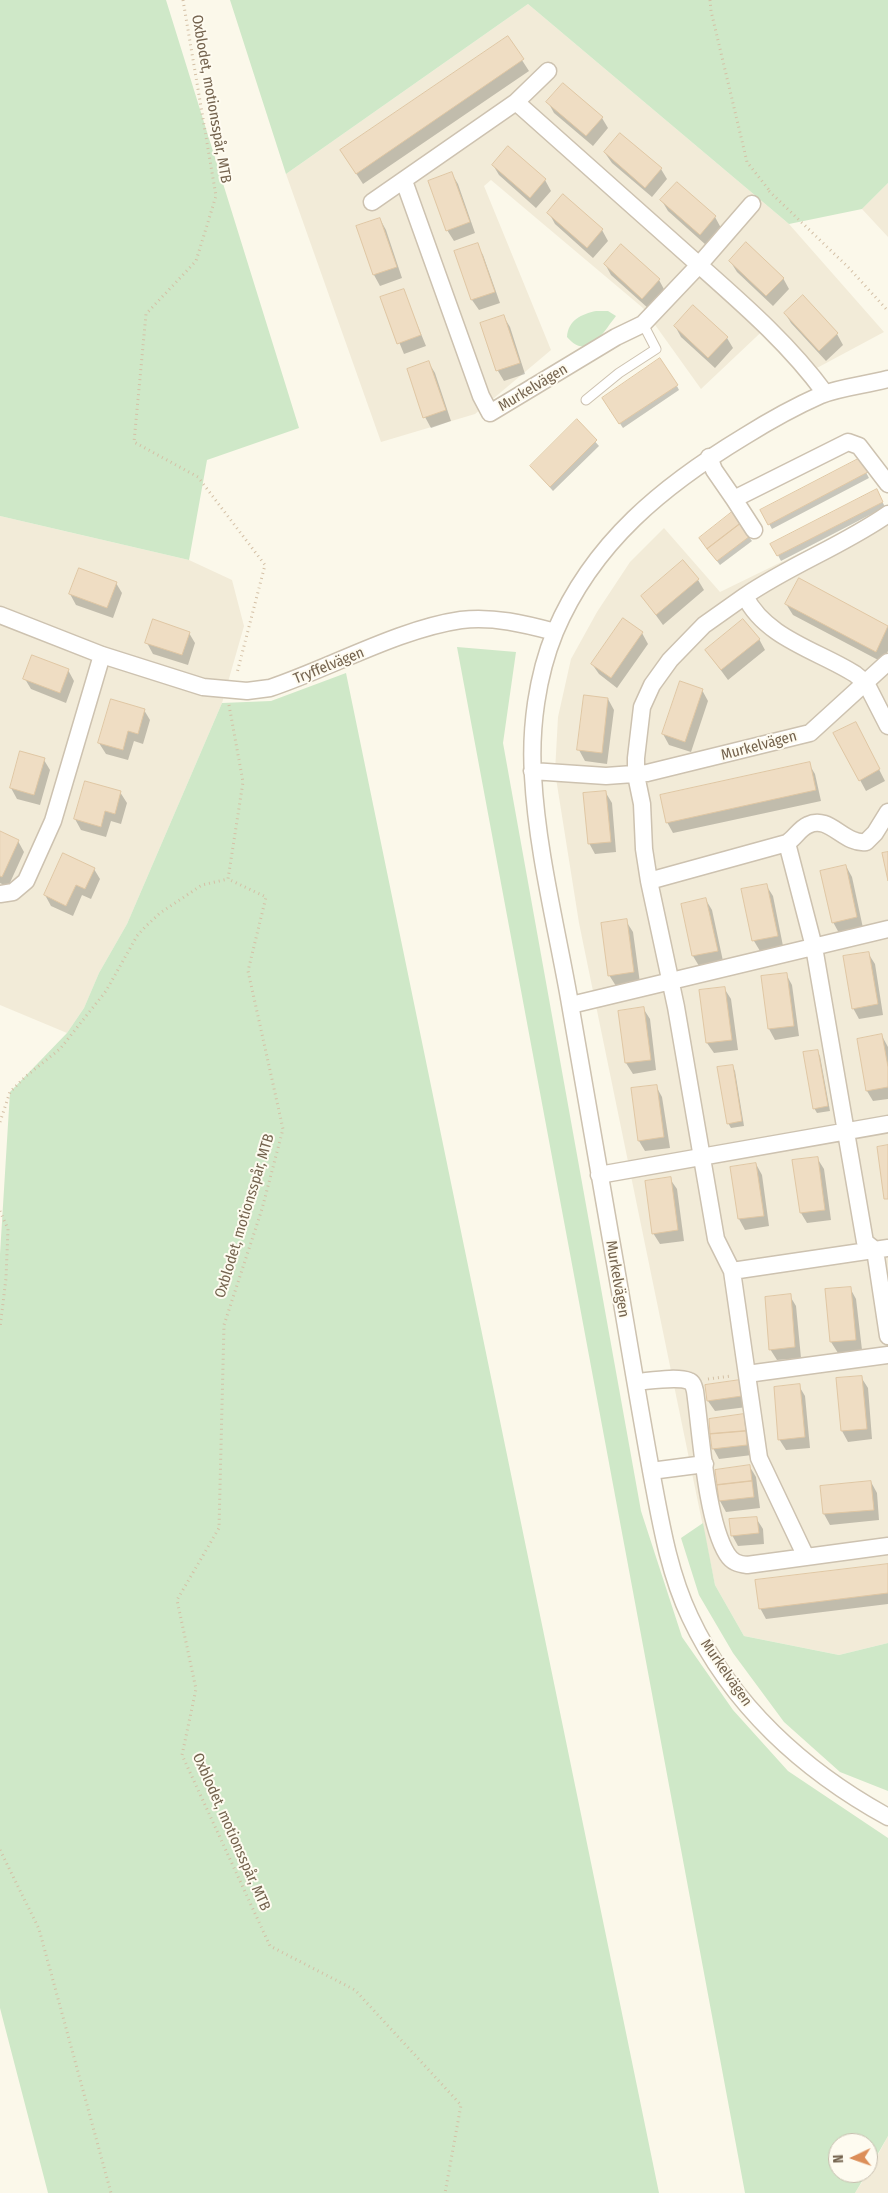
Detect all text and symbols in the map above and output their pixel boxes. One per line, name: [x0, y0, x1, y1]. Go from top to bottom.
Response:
street label: Oxblodet, motionsspår, MTB: [187, 13, 235, 185]
street label: Murkelvägen: [495, 360, 571, 416]
street label: Tryffelvägen: [291, 644, 367, 688]
street label: Murkelvägen: [719, 727, 799, 765]
street label: Oxblodet, motionsspår, MTB: [211, 1132, 279, 1300]
street label: Murkelvägen: [601, 1239, 633, 1319]
street label: Murkelvägen: [696, 1636, 756, 1710]
street label: Oxblodet, motionsspår, MTB: [188, 1750, 274, 1914]
north arrow: [828, 2133, 878, 2183]
text: N: [830, 2154, 847, 2163]

